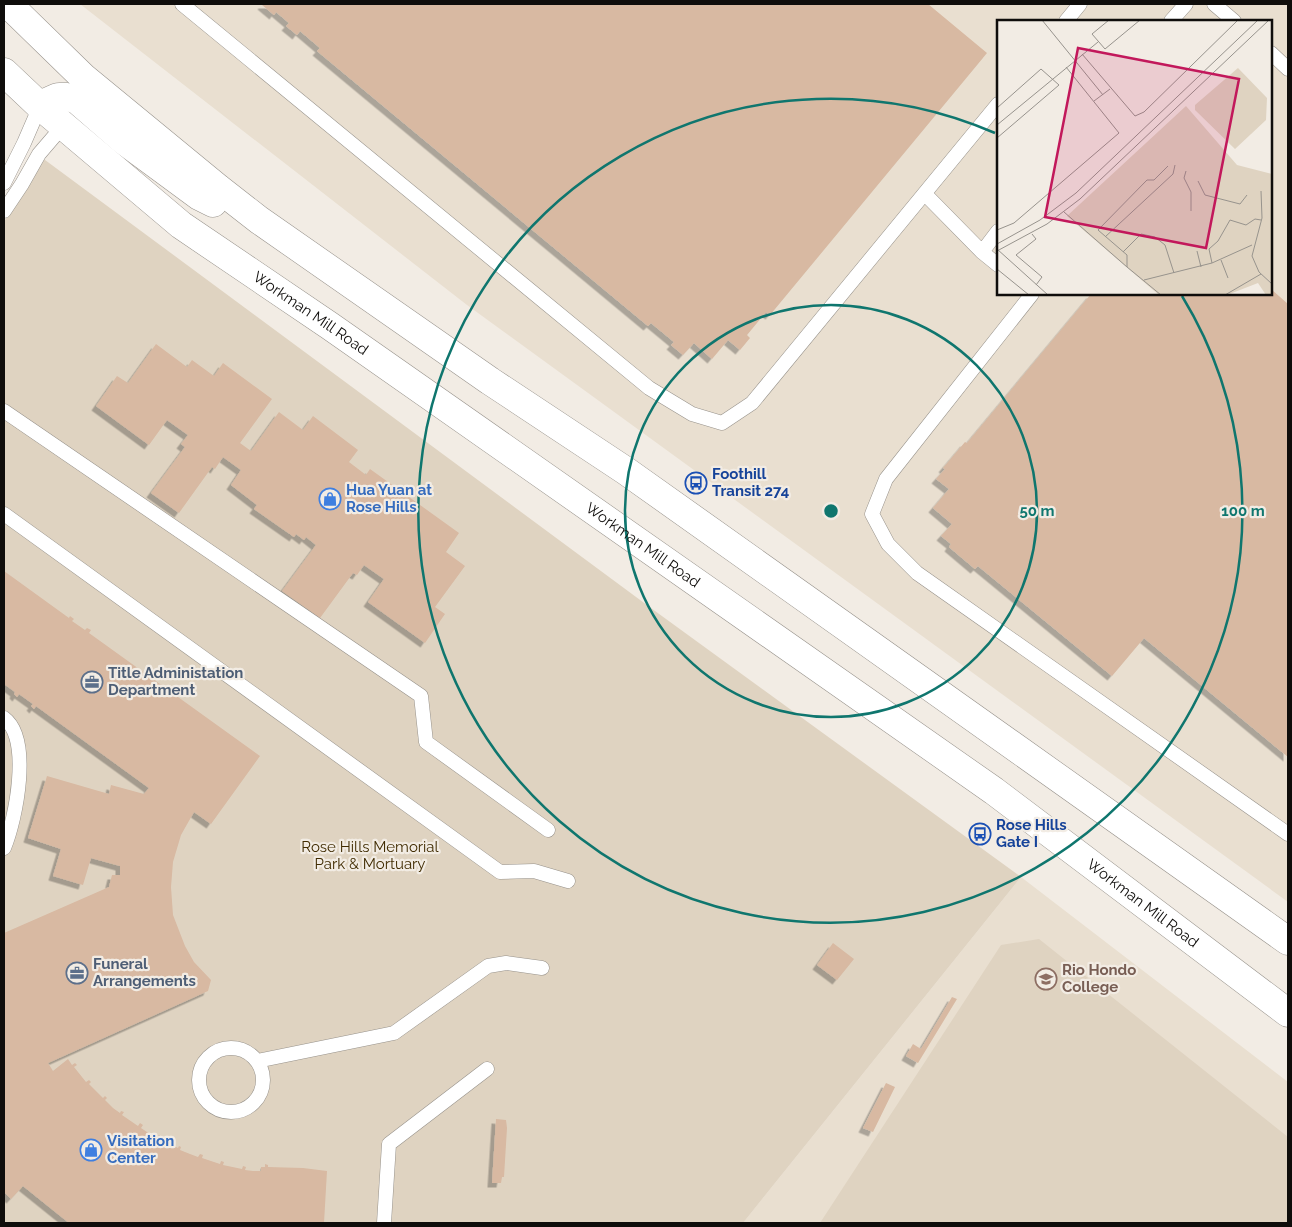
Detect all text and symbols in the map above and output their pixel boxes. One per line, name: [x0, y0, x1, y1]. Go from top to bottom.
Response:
inset map: [997, 20, 1272, 295]
street label: Workman Mill Road: [250, 268, 372, 359]
place label: Foothill Transit 274: [712, 465, 790, 500]
bus stop icon: Foothill Transit 274: [684, 471, 708, 495]
place label: Hua Yuan at Rose Hills: [346, 481, 432, 516]
shop icon: Hua Yuan at Rose Hills: [318, 487, 342, 511]
street label: Workman Mill Road: [582, 499, 704, 591]
centre of rings: [822, 502, 840, 520]
text: 50 m: [1019, 502, 1055, 520]
text: 100 m: [1221, 502, 1265, 520]
place label: Title Administation Department: [108, 664, 243, 699]
office icon: Title Administation Department: [80, 670, 104, 694]
place label: Rose Hills Gate I: [996, 816, 1067, 851]
bus stop icon: Rose Hills Gate I: [968, 822, 992, 846]
park label: Rose Hills Memorial Park & Mortuary: [301, 838, 440, 873]
street label: Workman Mill Road: [1083, 855, 1202, 951]
place label: Funeral Arrangements: [93, 955, 196, 990]
office icon: Funeral Arrangements: [65, 961, 89, 985]
place label: Rio Hondo College: [1062, 961, 1136, 996]
school or university icon: Rio Hondo College: [1034, 967, 1058, 991]
place label: Visitation Center: [107, 1132, 174, 1167]
shop icon: Visitation Center: [79, 1138, 103, 1162]

